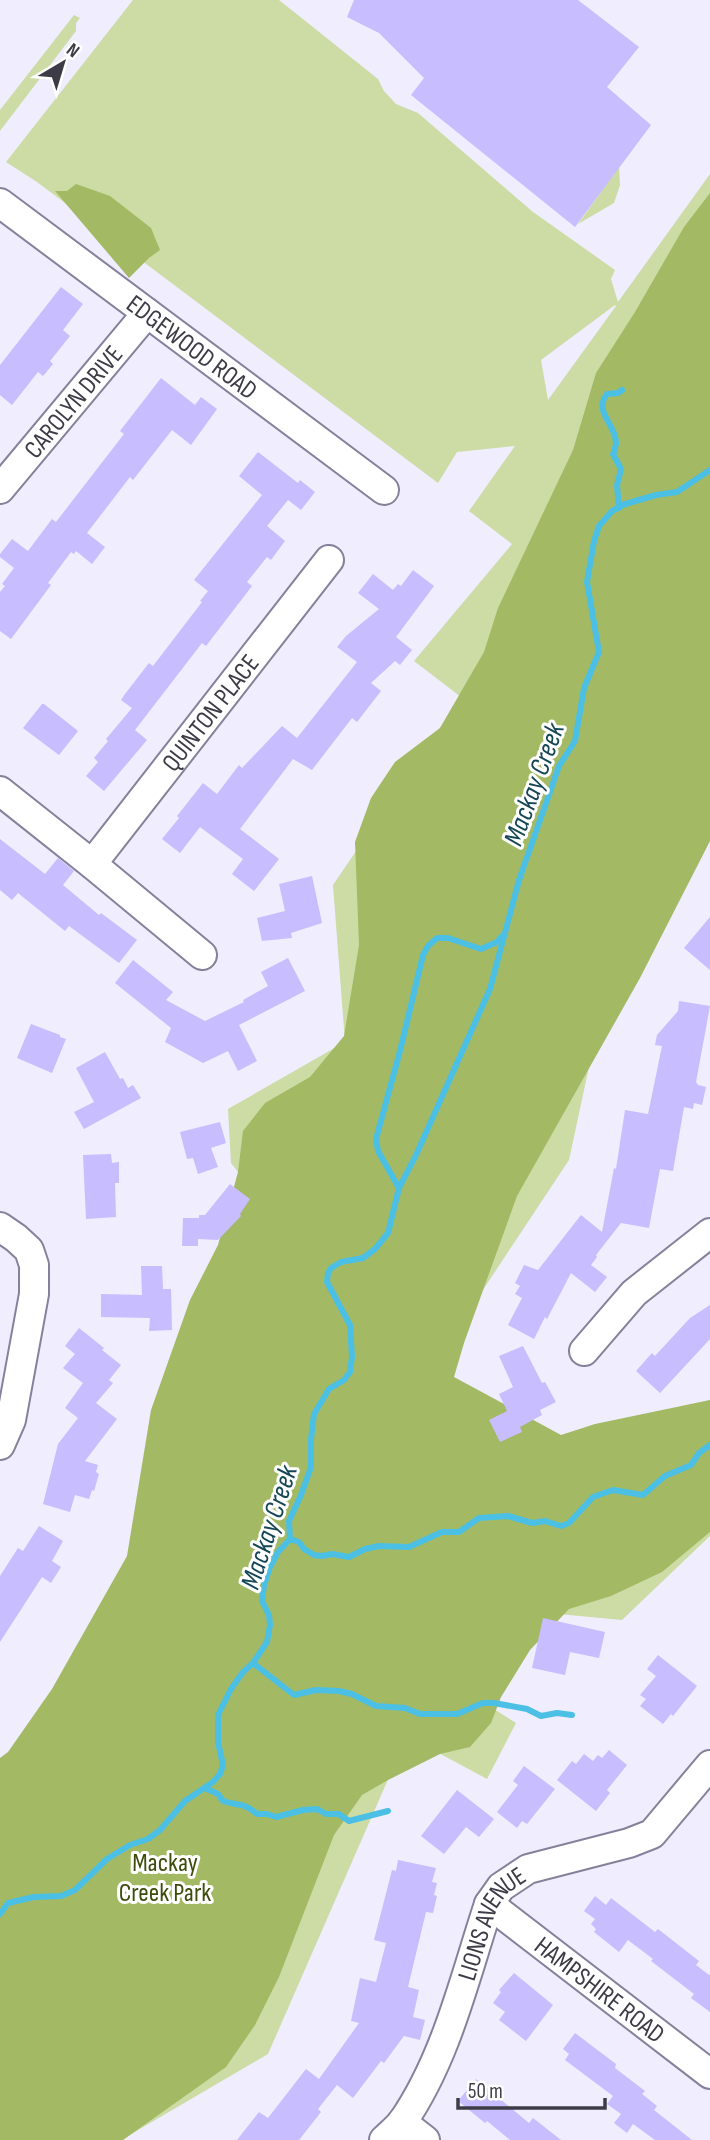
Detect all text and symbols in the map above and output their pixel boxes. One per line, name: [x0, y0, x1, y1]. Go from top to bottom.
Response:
north arrow: [28, 28, 98, 98]
text: N: [61, 39, 84, 63]
street label: EDGEWOOD ROAD: [120, 289, 263, 407]
street label: CAROLYN DRIVE: [18, 340, 130, 465]
street label: QUINTON PLACE: [156, 649, 266, 778]
water label: Mackay Creek: [497, 717, 572, 850]
water label: Mackay Creek: [234, 1460, 305, 1593]
park label: Mackay Creek Park: [119, 1848, 211, 1909]
street label: LIONS AVENUE: [452, 1861, 532, 1985]
street label: HAMPSHIRE ROAD: [528, 1931, 670, 2050]
scale bar: [458, 2066, 605, 2110]
text: 50 m: [468, 2079, 503, 2104]

